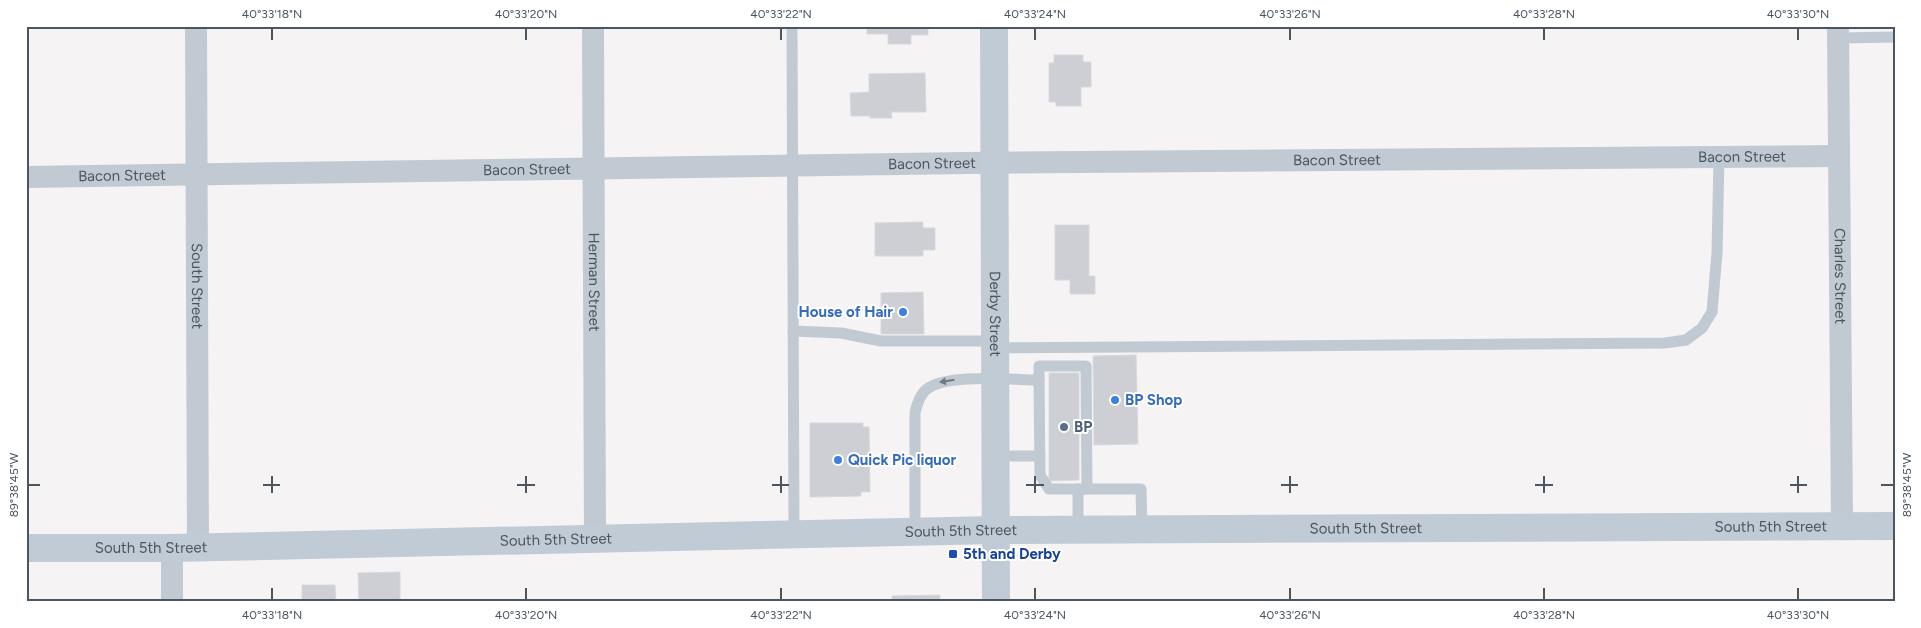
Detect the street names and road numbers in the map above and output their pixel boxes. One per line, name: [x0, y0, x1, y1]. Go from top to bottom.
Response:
street label: Bacon Street: [1698, 147, 1786, 166]
street label: Bacon Street: [1293, 151, 1381, 169]
street label: Bacon Street: [888, 154, 976, 173]
street label: Bacon Street: [483, 160, 571, 179]
street label: Bacon Street: [78, 166, 166, 185]
street label: Charles Street: [1831, 228, 1849, 324]
street label: Herman Street: [585, 232, 603, 332]
street label: South Street: [188, 243, 206, 329]
street label: Derby Street: [986, 271, 1004, 357]
street label: South 5th Street: [1714, 517, 1827, 536]
street label: South 5th Street: [1310, 519, 1422, 538]
street label: South 5th Street: [904, 521, 1017, 541]
street label: South 5th Street: [499, 529, 613, 550]
street label: South 5th Street: [95, 538, 208, 557]

